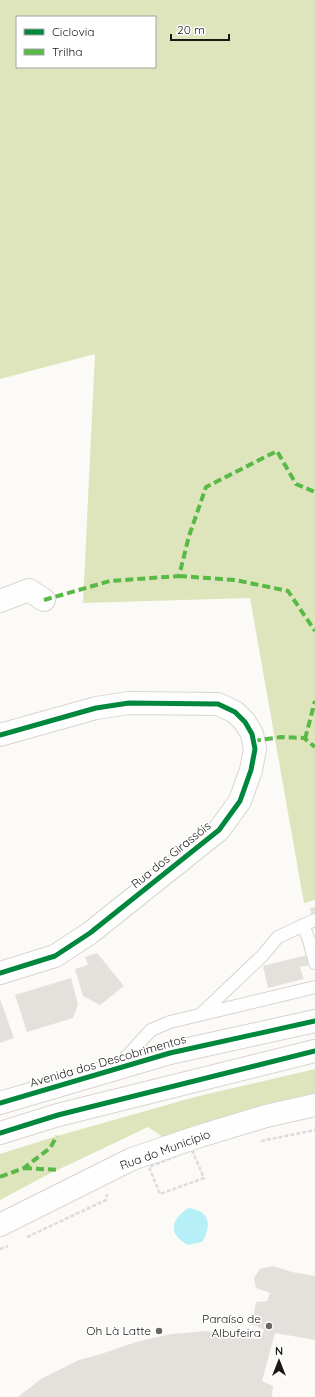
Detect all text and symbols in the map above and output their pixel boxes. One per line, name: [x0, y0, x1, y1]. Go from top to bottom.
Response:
legend: [16, 16, 156, 68]
scale bar: [171, 16, 229, 42]
text: 20 m: [177, 22, 205, 37]
text: Ciclovia: [52, 24, 95, 39]
text: Trilha: [52, 44, 83, 59]
street label: Rua dos Girassóis: [128, 818, 214, 891]
street label: Avenida dos Descobrimentos: [28, 1031, 188, 1090]
street label: Rua do Município: [118, 1126, 212, 1173]
place label: Paraíso de Albufeira: [202, 1311, 261, 1340]
marker: Paraíso de Albufeira: [264, 1321, 274, 1331]
place label: Oh Là Latte: [86, 1323, 151, 1338]
marker: Oh Là Latte: [154, 1326, 164, 1336]
north arrow: [259, 1341, 299, 1381]
text: N: [275, 1344, 283, 1358]

